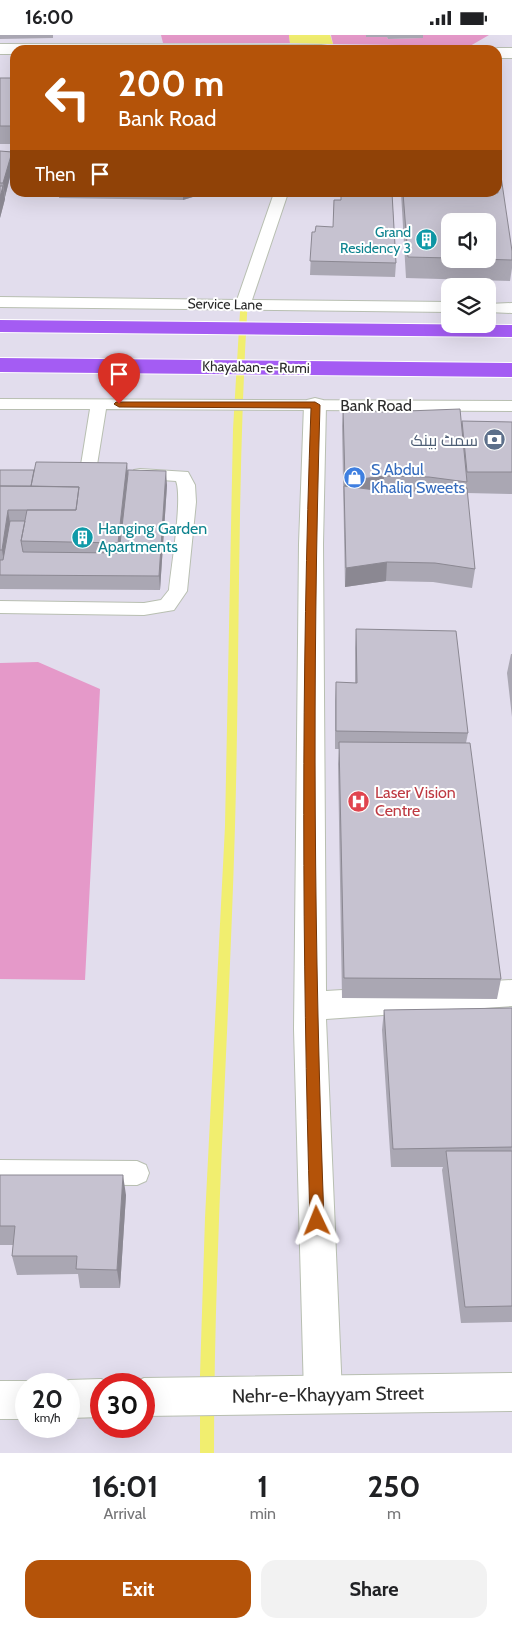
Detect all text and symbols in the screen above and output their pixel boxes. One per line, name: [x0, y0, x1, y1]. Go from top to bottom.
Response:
text: 16:00: [25, 6, 74, 29]
text: 200 m: [118, 62, 224, 105]
icon: left: [35, 65, 100, 130]
text: Bank Road: [118, 105, 217, 132]
icon: arrive: [86, 160, 114, 188]
text: Then: [35, 163, 76, 186]
map controls: [441, 213, 496, 333]
button: sound: [441, 213, 496, 268]
place label: Grand Residency 3: [340, 223, 411, 257]
building icon: Grand Residency 3: [415, 228, 439, 252]
button: layers: [441, 278, 496, 333]
street label: Service Lane: [187, 294, 263, 314]
pin: [98, 353, 140, 404]
street label: Khayaban-e-Rumi: [202, 357, 310, 377]
icon: arrive: [105, 360, 133, 388]
street label: Bank Road: [340, 396, 412, 415]
bank icon: سمٹ بینک: [482, 428, 506, 452]
place label: سمٹ بینک: [411, 431, 478, 450]
place label: S Abdul Khaliq Sweets: [371, 460, 466, 497]
shop icon: S Abdul Khaliq Sweets: [343, 466, 367, 490]
place label: Hanging Garden Apartments: [98, 519, 207, 556]
building icon: Hanging Garden Apartments: [70, 525, 94, 549]
place label: Laser Vision Centre: [375, 783, 456, 820]
hospital icon: Laser Vision Centre: [347, 789, 371, 813]
position arrow: [290, 1194, 342, 1246]
speed limit sign: 30: [90, 1373, 155, 1438]
street label: Nehr-e-Khayyam Street: [232, 1381, 425, 1408]
text: 20: [32, 1384, 63, 1414]
text: km/h: [34, 1410, 61, 1425]
text: 16:01: [91, 1468, 158, 1505]
text: 1: [257, 1468, 268, 1505]
text: 250: [367, 1468, 421, 1505]
text: Arrival: [104, 1504, 146, 1523]
text: min: [250, 1504, 276, 1523]
text: m: [387, 1504, 401, 1523]
button: Exit: [25, 1560, 251, 1618]
button: Share: [261, 1560, 487, 1618]

